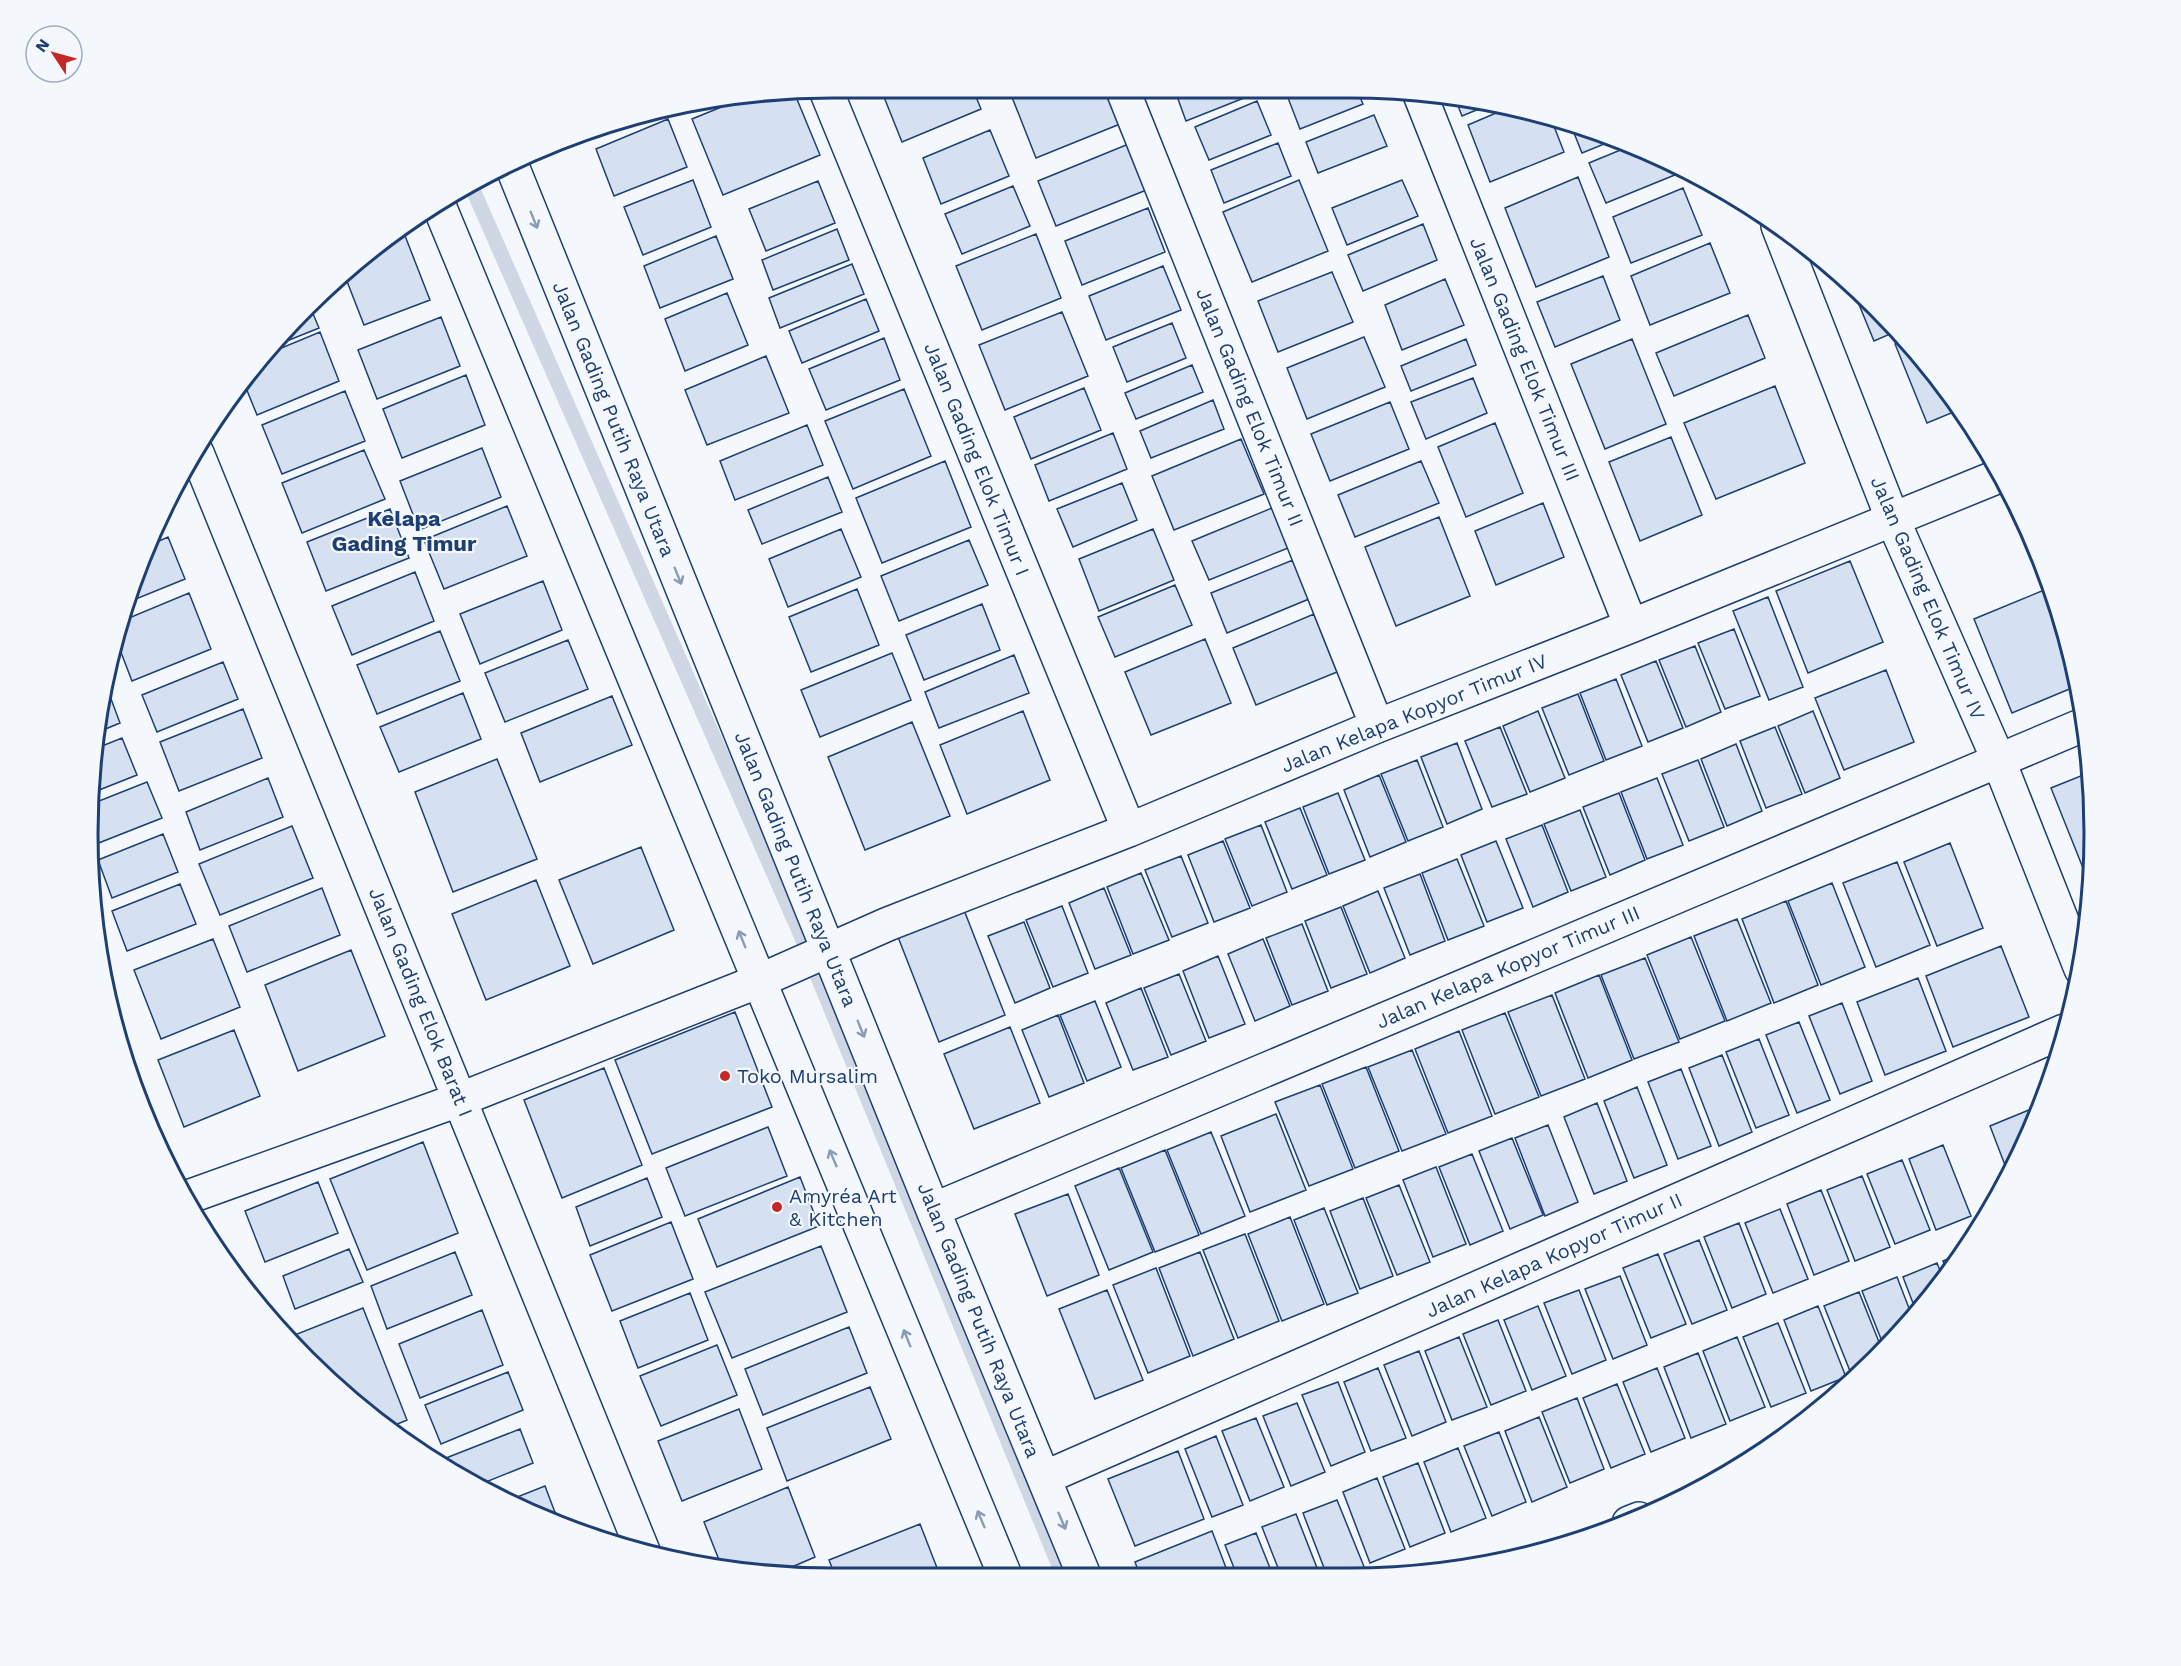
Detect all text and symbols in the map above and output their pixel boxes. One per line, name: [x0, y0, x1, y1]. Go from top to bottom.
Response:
north arrow: [24, 24, 84, 84]
text: N: [31, 35, 53, 56]
one-way arrow: [529, 210, 540, 228]
street label: Jalan Gading Elok Timur III: [1465, 233, 1585, 485]
street label: Jalan Gading Putih Raya Utara: [548, 278, 680, 560]
street label: Jalan Gading Elok Timur II: [1191, 284, 1309, 530]
street label: Jalan Gading Elok Timur I: [919, 339, 1035, 579]
street label: Jalan Gading Elok Timur IV: [1866, 473, 1990, 723]
district label: Kelapa Gading Timur: [332, 506, 477, 556]
one-way arrow: [673, 566, 684, 584]
street label: Jalan Kelapa Kopyor Timur IV: [1277, 648, 1551, 778]
street label: Jalan Gading Putih Raya Utara: [730, 728, 862, 1010]
street label: Jalan Gading Elok Barat I: [364, 884, 478, 1120]
street label: Jalan Kelapa Kopyor Timur III: [1373, 900, 1643, 1034]
one-way arrow: [736, 930, 747, 949]
one-way arrow: [856, 1019, 867, 1038]
place label: Toko Mursalim: [737, 1064, 878, 1088]
marker: Toko Mursalim: [718, 1069, 732, 1083]
one-way arrow: [827, 1149, 838, 1168]
street label: Jalan Gading Putih Raya Utara: [913, 1179, 1045, 1461]
place label: Amyréa Art & Kitchen: [789, 1184, 897, 1231]
street label: Jalan Kelapa Kopyor Timur II: [1422, 1187, 1686, 1323]
marker: Amyréa Art & Kitchen: [770, 1200, 784, 1214]
one-way arrow: [901, 1330, 912, 1348]
one-way arrow: [974, 1510, 985, 1528]
one-way arrow: [1057, 1511, 1068, 1529]

